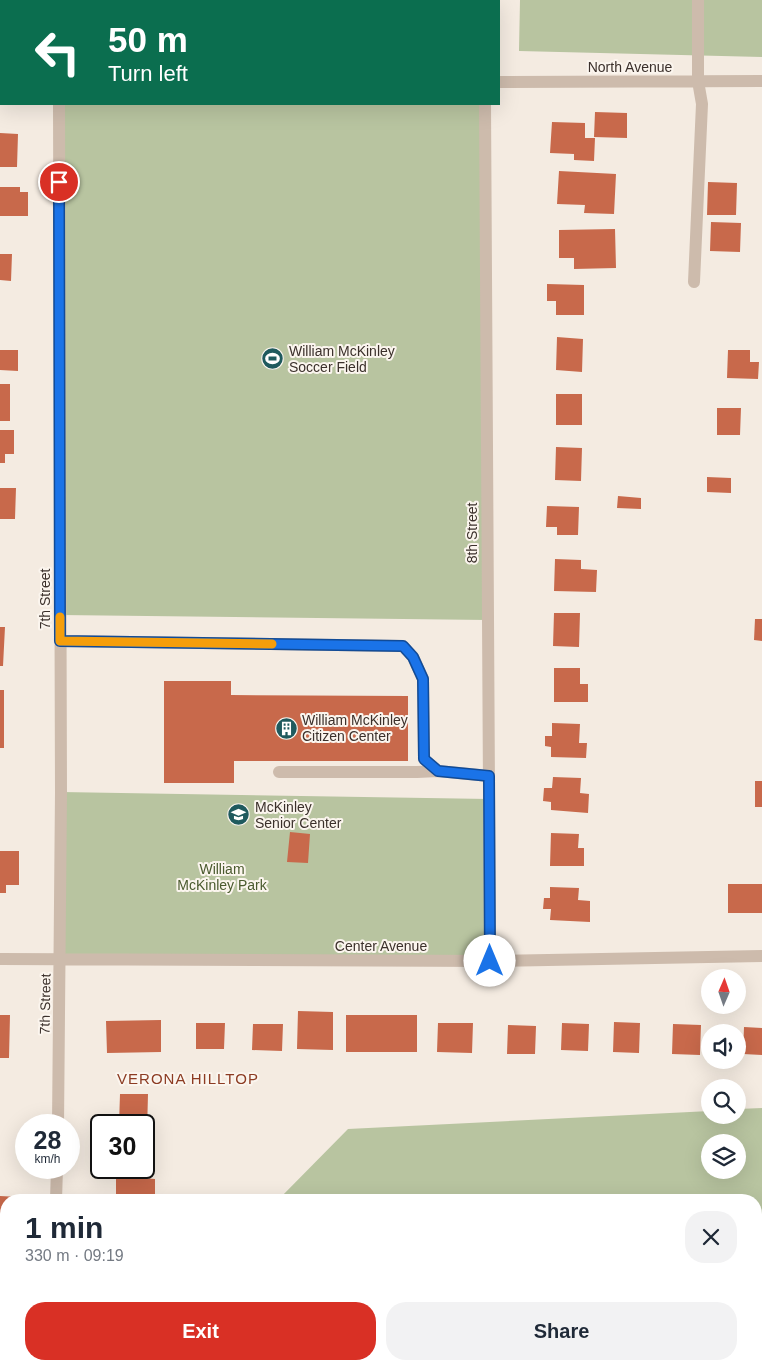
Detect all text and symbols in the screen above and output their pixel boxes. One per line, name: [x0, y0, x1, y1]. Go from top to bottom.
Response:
icon: left: [25, 20, 90, 85]
text: 50 m: [108, 20, 188, 59]
street label: North Avenue: [588, 59, 672, 75]
text: Turn left: [108, 61, 188, 86]
pin: [38, 161, 80, 203]
icon: arrive: [45, 168, 73, 196]
place label: William McKinley Soccer Field: [289, 343, 395, 375]
sports icon: William McKinley Soccer Field: [261, 347, 285, 371]
street label: 8th Street: [464, 503, 480, 563]
street label: 7th Street: [37, 569, 53, 629]
place label: William McKinley Citizen Center: [302, 712, 408, 744]
building icon: William McKinley Citizen Center: [274, 716, 298, 740]
place label: McKinley Senior Center: [255, 799, 342, 831]
school or university icon: McKinley Senior Center: [227, 803, 251, 827]
park label: William McKinley Park: [177, 861, 268, 893]
position arrow: [463, 934, 515, 986]
street label: Center Avenue: [335, 938, 427, 954]
north arrow: [701, 969, 746, 1014]
map controls: [701, 969, 746, 1179]
street label: 7th Street: [36, 973, 54, 1034]
button: sound: [701, 1024, 746, 1069]
district label: VERONA HILLTOP: [117, 1070, 259, 1087]
button: search: [701, 1079, 746, 1124]
speed limit sign: 30: [90, 1114, 155, 1179]
text: 28: [34, 1126, 61, 1154]
button: layers: [701, 1134, 746, 1179]
text: km/h: [34, 1152, 61, 1166]
text: 1 min: [25, 1211, 103, 1244]
button: close: [685, 1211, 737, 1263]
text: 330 m · 09:19: [25, 1247, 124, 1264]
button: Exit: [25, 1302, 376, 1360]
button: Share: [386, 1302, 737, 1360]

